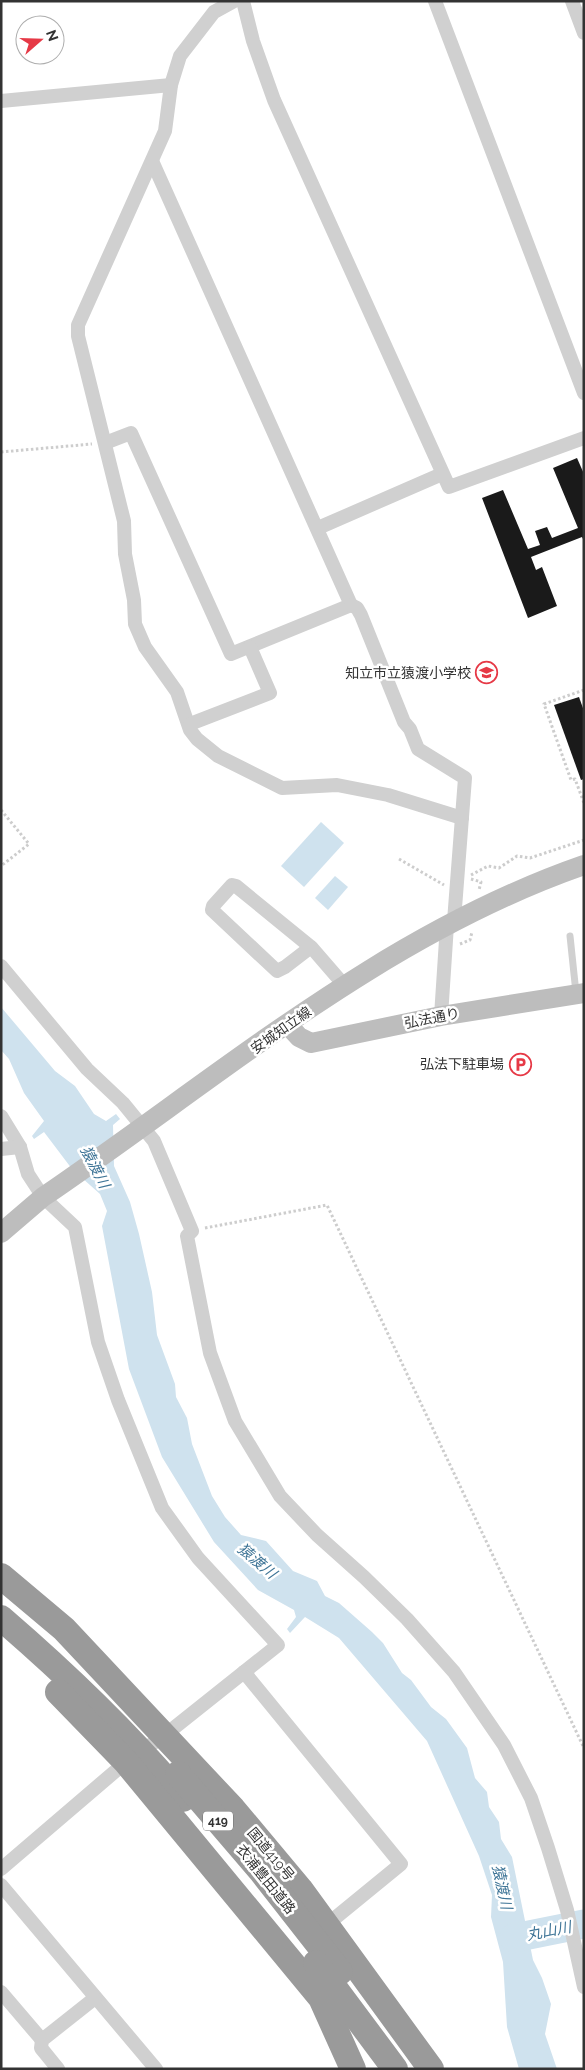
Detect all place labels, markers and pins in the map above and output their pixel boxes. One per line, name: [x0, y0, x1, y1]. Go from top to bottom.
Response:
school or university icon: 知立市立猿渡小学校: [475, 661, 499, 685]
place label: 知立市立猿渡小学校: [345, 665, 471, 681]
parking icon: 弘法下駐車場: [508, 1052, 532, 1076]
place label: 弘法下駐車場: [420, 1056, 504, 1072]

